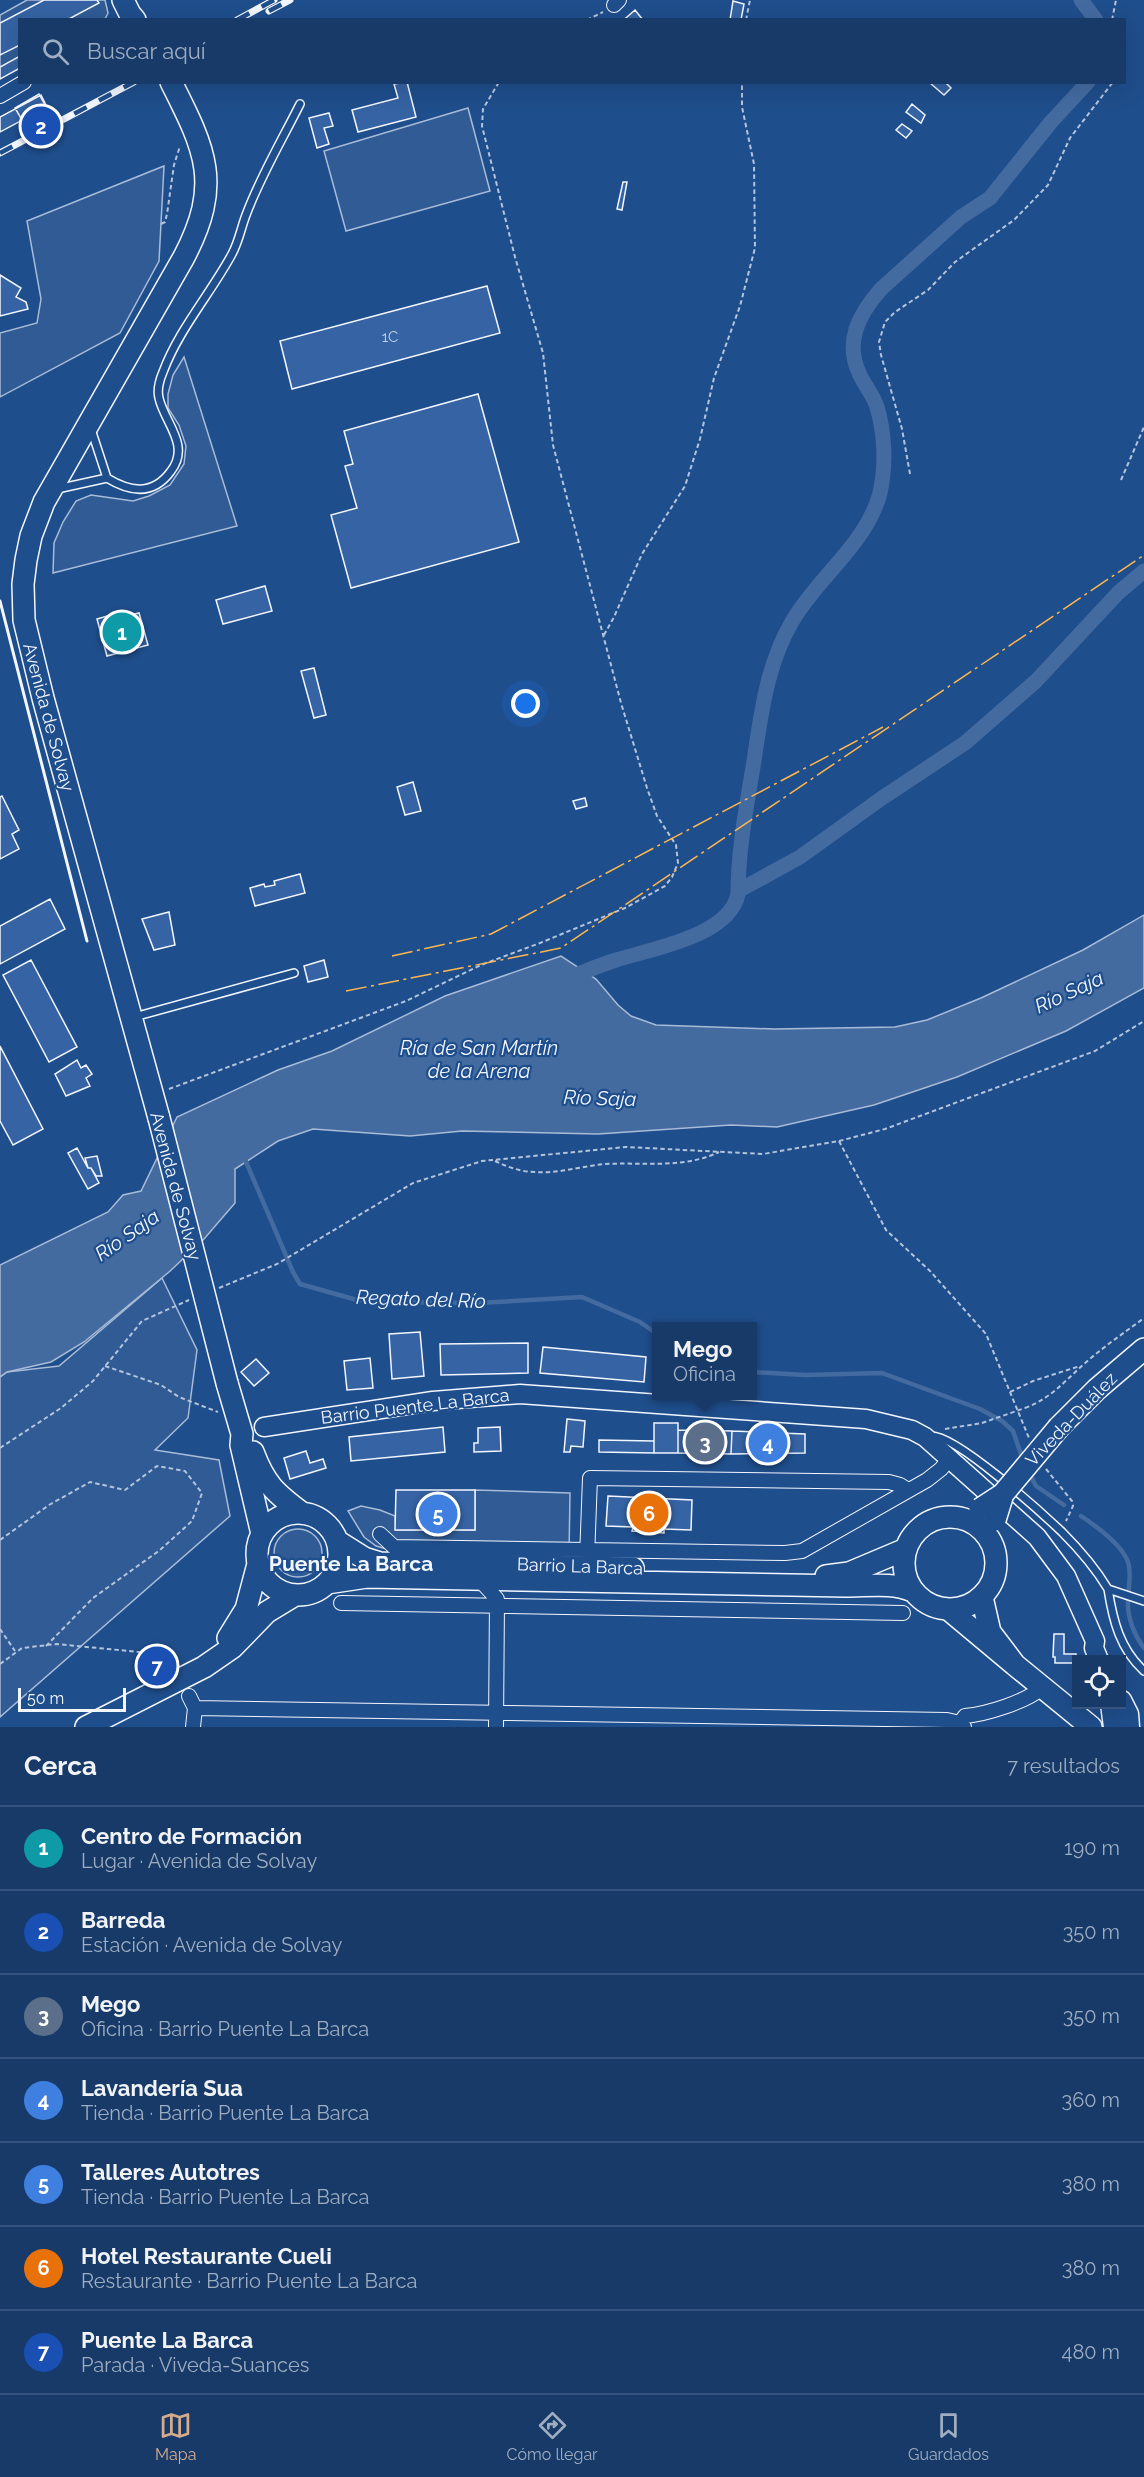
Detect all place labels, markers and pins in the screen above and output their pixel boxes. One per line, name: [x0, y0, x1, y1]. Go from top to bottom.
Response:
pin: 2: [22, 104, 60, 148]
pin: 1: [102, 610, 142, 654]
pin: 3: [686, 1420, 724, 1464]
pin: 4: [748, 1420, 788, 1466]
pin: 6: [630, 1490, 668, 1536]
pin: 5: [418, 1492, 458, 1537]
pin: 7: [138, 1644, 176, 1688]

